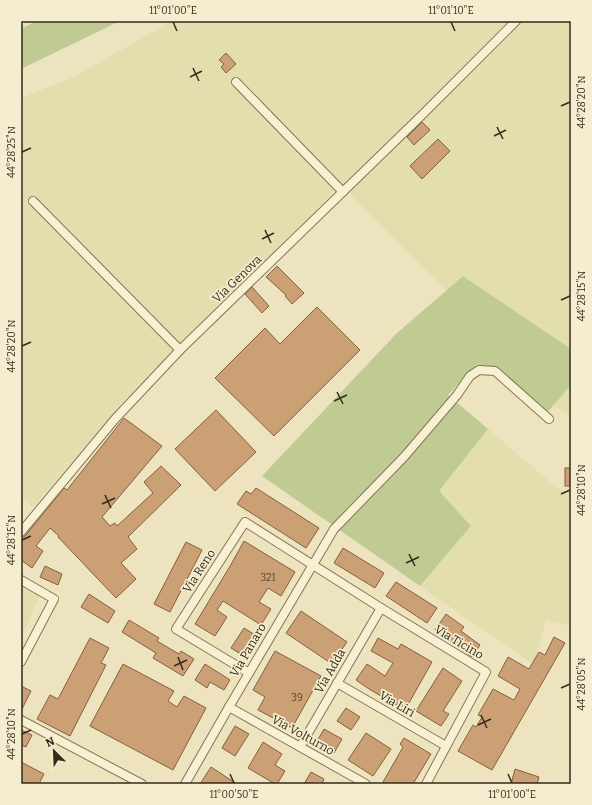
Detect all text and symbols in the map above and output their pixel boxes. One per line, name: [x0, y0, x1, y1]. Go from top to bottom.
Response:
text: 11°01'00"E: [149, 5, 197, 17]
text: 11°01'10"E: [428, 5, 474, 17]
text: 44°28'20"N: [576, 75, 588, 128]
text: 44°28'25"N: [6, 126, 18, 178]
street label: Via Genova: [210, 252, 265, 306]
text: 44°28'15"N: [576, 271, 588, 321]
text: 44°28'20"N: [6, 319, 18, 372]
text: 44°28'10"N: [576, 464, 588, 516]
text: 44°28'15"N: [6, 515, 18, 565]
street label: Via Reno: [180, 547, 218, 595]
house number: 321: [260, 572, 276, 584]
street label: Via Panaro: [227, 621, 269, 679]
street label: Via Ticino: [432, 622, 486, 662]
street label: Via Adda: [312, 646, 349, 696]
text: 44°28'05"N: [576, 658, 588, 710]
street label: Via Liri: [377, 688, 418, 720]
house number: 39: [291, 692, 303, 704]
text: 44°28'10"N: [6, 708, 18, 760]
street label: Via Volturno: [269, 712, 337, 758]
north arrow: [34, 731, 74, 771]
text: N: [44, 734, 57, 750]
text: 11°00'50"E: [209, 789, 259, 801]
text: 11°01'00"E: [488, 789, 536, 801]

